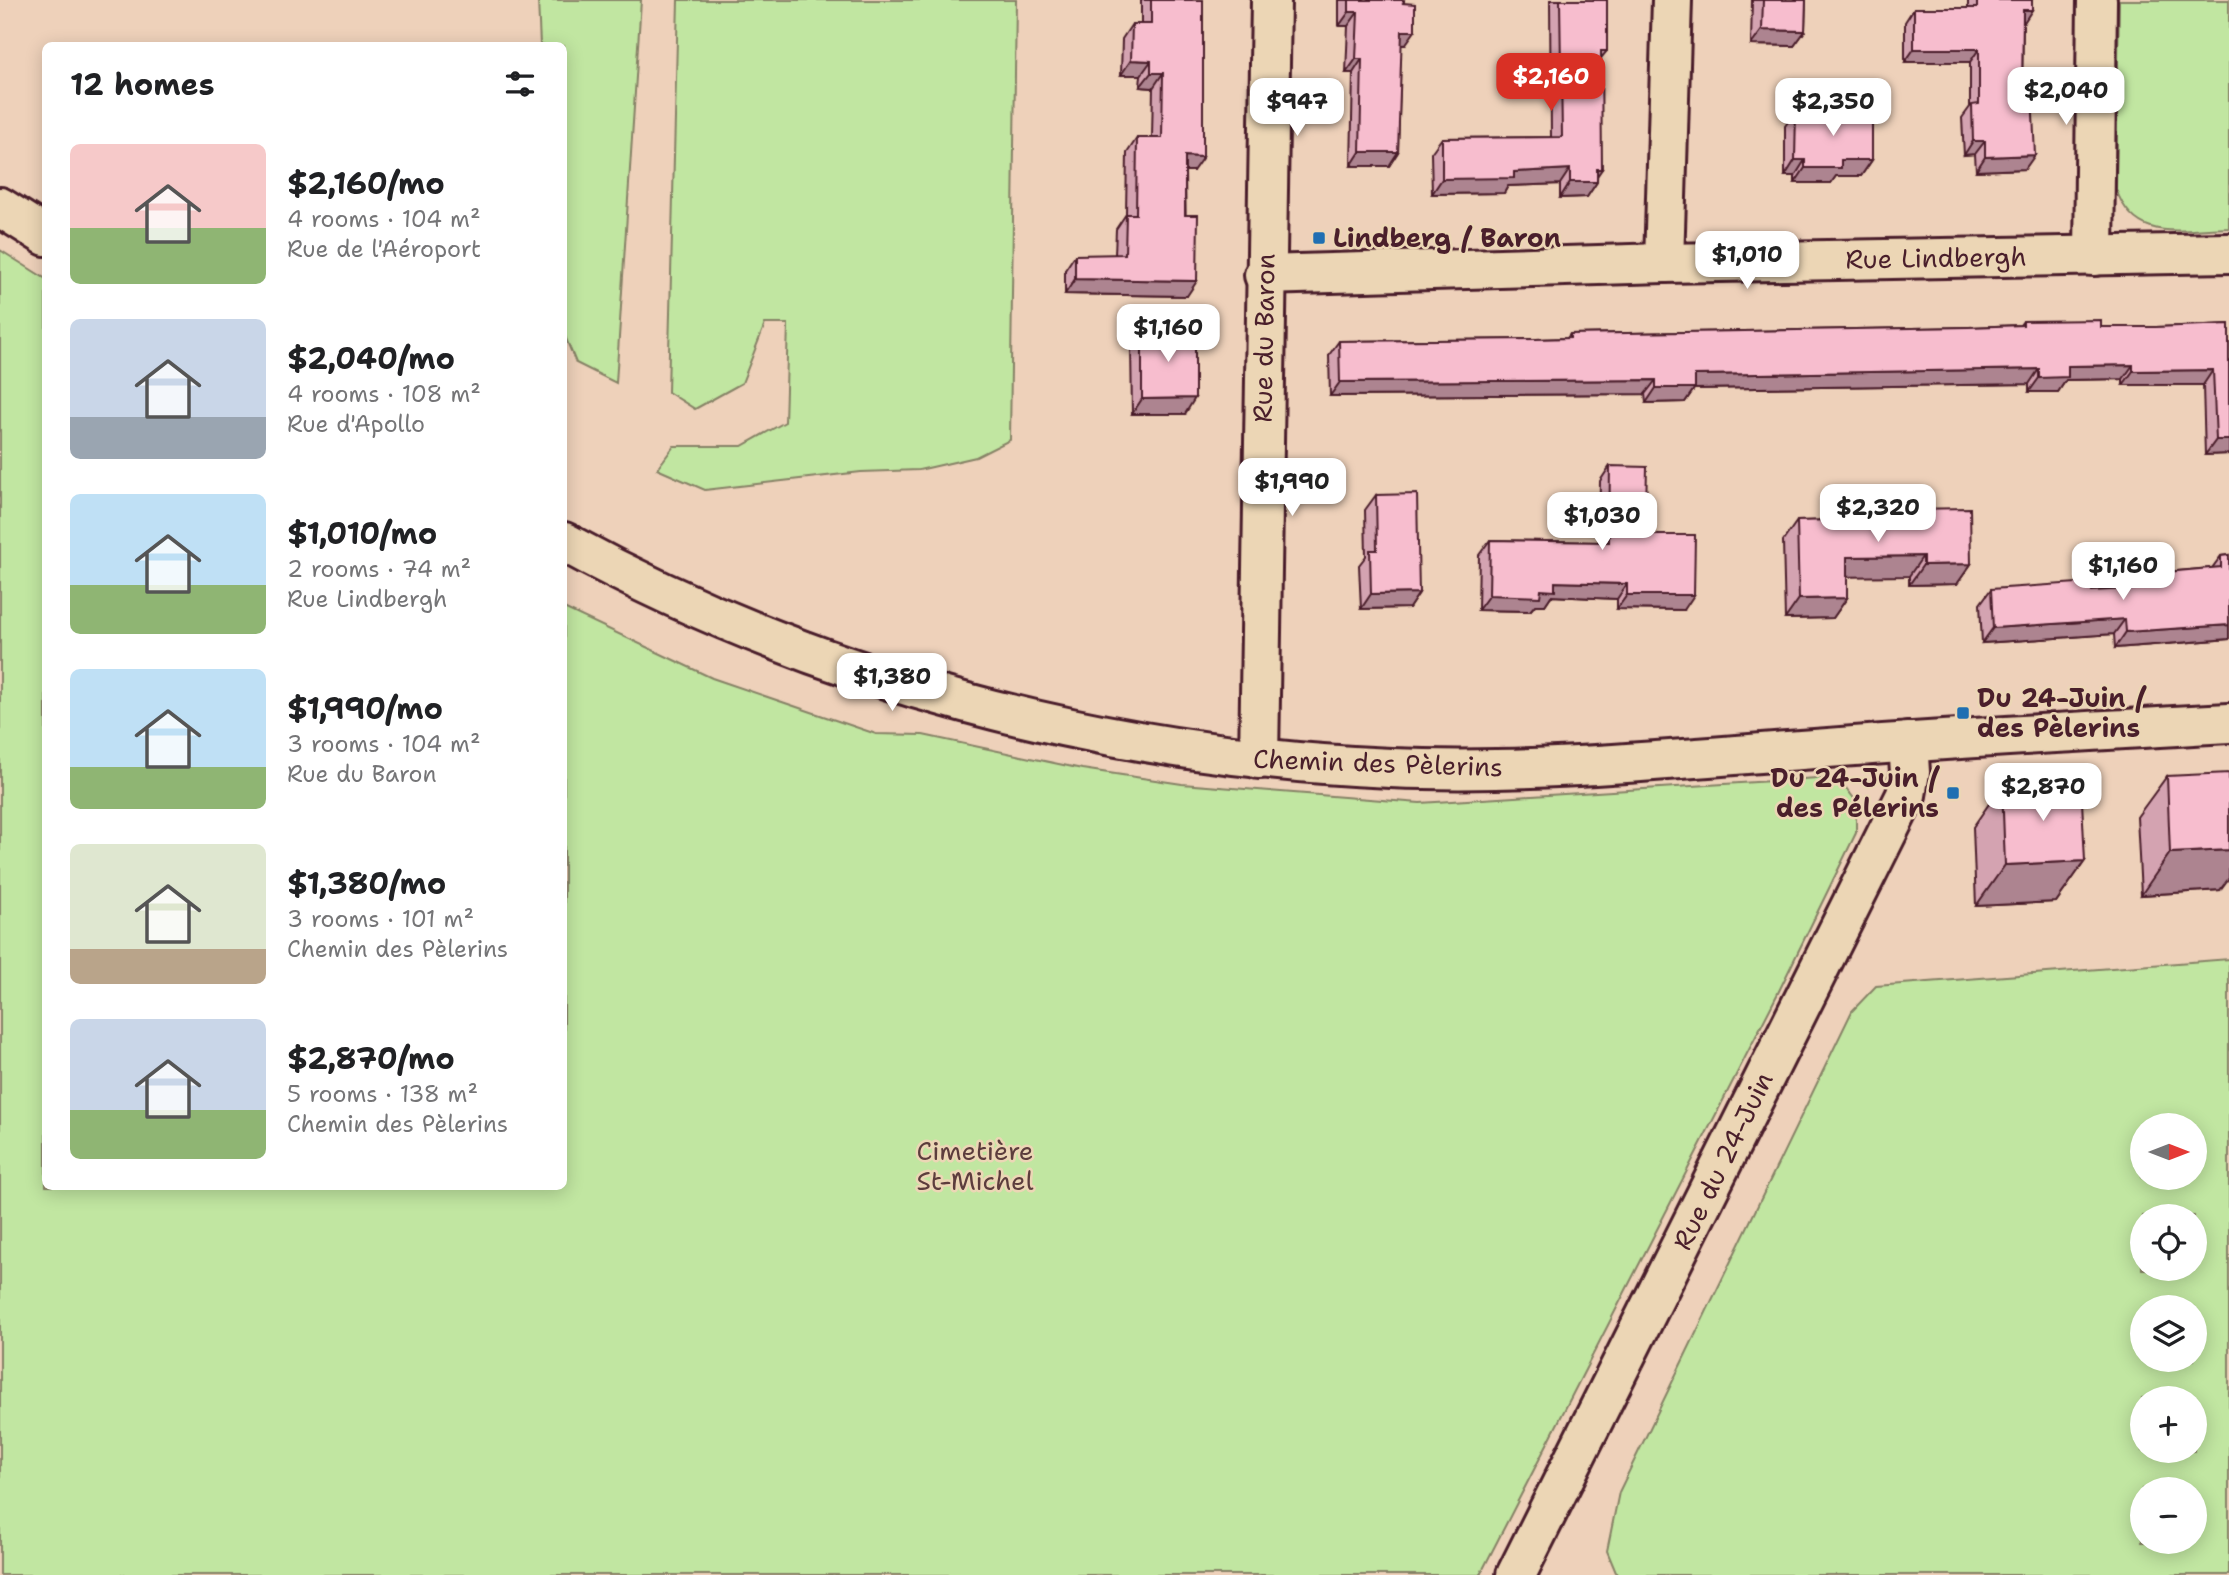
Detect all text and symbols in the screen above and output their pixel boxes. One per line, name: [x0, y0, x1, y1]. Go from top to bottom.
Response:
pin: $2,160: [1494, 54, 1608, 113]
text: $2,160: [1512, 61, 1590, 91]
text: 12 homes: [70, 64, 214, 105]
icon: filters: [501, 65, 539, 103]
pin: $2,040: [2009, 68, 2123, 127]
text: $2,040: [2023, 75, 2109, 105]
pin: $947: [1256, 78, 1338, 138]
pin: $2,350: [1776, 78, 1890, 138]
text: $947: [1266, 86, 1328, 116]
text: $2,350: [1791, 86, 1875, 116]
text: $2,160/mo: [287, 163, 445, 204]
icon: home: [126, 172, 210, 256]
text: 4 rooms · 104 m²: [287, 204, 480, 234]
place label: Lindberg / Baron: [1333, 220, 1561, 255]
marker: Lindberg / Baron: [1311, 230, 1327, 246]
pin: $1,010: [1690, 232, 1804, 291]
text: Rue de l'Aéroport: [287, 234, 481, 264]
street label: Rue Lindbergh: [1845, 238, 2027, 277]
text: $1,010: [1711, 239, 1783, 269]
street label: Rue du Baron: [1245, 253, 1282, 423]
pin: $1,160: [1111, 304, 1225, 364]
text: $1,160: [1133, 312, 1203, 342]
text: $2,040/mo: [287, 338, 455, 379]
icon: home: [126, 347, 210, 431]
text: 4 rooms · 108 m²: [287, 379, 481, 409]
text: Rue d'Apollo: [287, 409, 425, 439]
pin: $1,990: [1235, 458, 1349, 518]
text: $1,990: [1254, 466, 1330, 496]
pin: $2,320: [1821, 484, 1935, 544]
pin: $1,030: [1545, 492, 1659, 552]
text: $2,320: [1836, 492, 1920, 522]
text: $1,030: [1563, 500, 1641, 530]
text: $1,010/mo: [287, 513, 437, 554]
icon: home: [126, 522, 210, 606]
pin: $1,160: [2066, 542, 2180, 602]
text: $1,160: [2088, 550, 2158, 580]
text: 2 rooms · 74 m²: [287, 554, 471, 584]
text: Rue Lindbergh: [287, 584, 447, 614]
pin: $1,380: [835, 654, 949, 713]
text: $1,380: [853, 661, 931, 691]
place label: Du 24-Juin / des Pèlerins: [1977, 680, 2148, 745]
text: $1,990/mo: [287, 688, 443, 729]
icon: home: [126, 697, 210, 781]
marker: Du 24-Juin / des Pèlerins: [1955, 705, 1971, 721]
text: 3 rooms · 104 m²: [287, 729, 480, 759]
street label: Chemin des Pèlerins: [1252, 741, 1504, 784]
text: Rue du Baron: [287, 759, 437, 789]
place label: Du 24-Juin / des Pélerins: [1770, 760, 1941, 825]
pin: $2,870: [1986, 764, 2100, 823]
text: $2,870: [2001, 771, 2085, 801]
marker: Du 24-Juin / des Pélerins: [1945, 785, 1961, 801]
text: $1,380/mo: [287, 863, 446, 904]
icon: home: [126, 872, 210, 956]
text: 3 rooms · 101 m²: [287, 904, 474, 934]
text: Chemin des Pèlerins: [287, 934, 508, 964]
text: $2,870/mo: [287, 1038, 455, 1079]
icon: home: [126, 1047, 210, 1131]
street label: Rue du 24-Juin: [1664, 1066, 1781, 1256]
text: 5 rooms · 138 m²: [287, 1079, 478, 1109]
text: Chemin des Pèlerins: [287, 1109, 508, 1139]
north arrow: [2130, 1113, 2207, 1190]
map controls: [2130, 1113, 2207, 1554]
park label: Cimetière St-Michel: [916, 1133, 1034, 1198]
button: locate: [2130, 1204, 2207, 1281]
button: layers: [2130, 1295, 2207, 1372]
button: +: [2130, 1386, 2207, 1463]
button: −: [2130, 1477, 2207, 1554]

